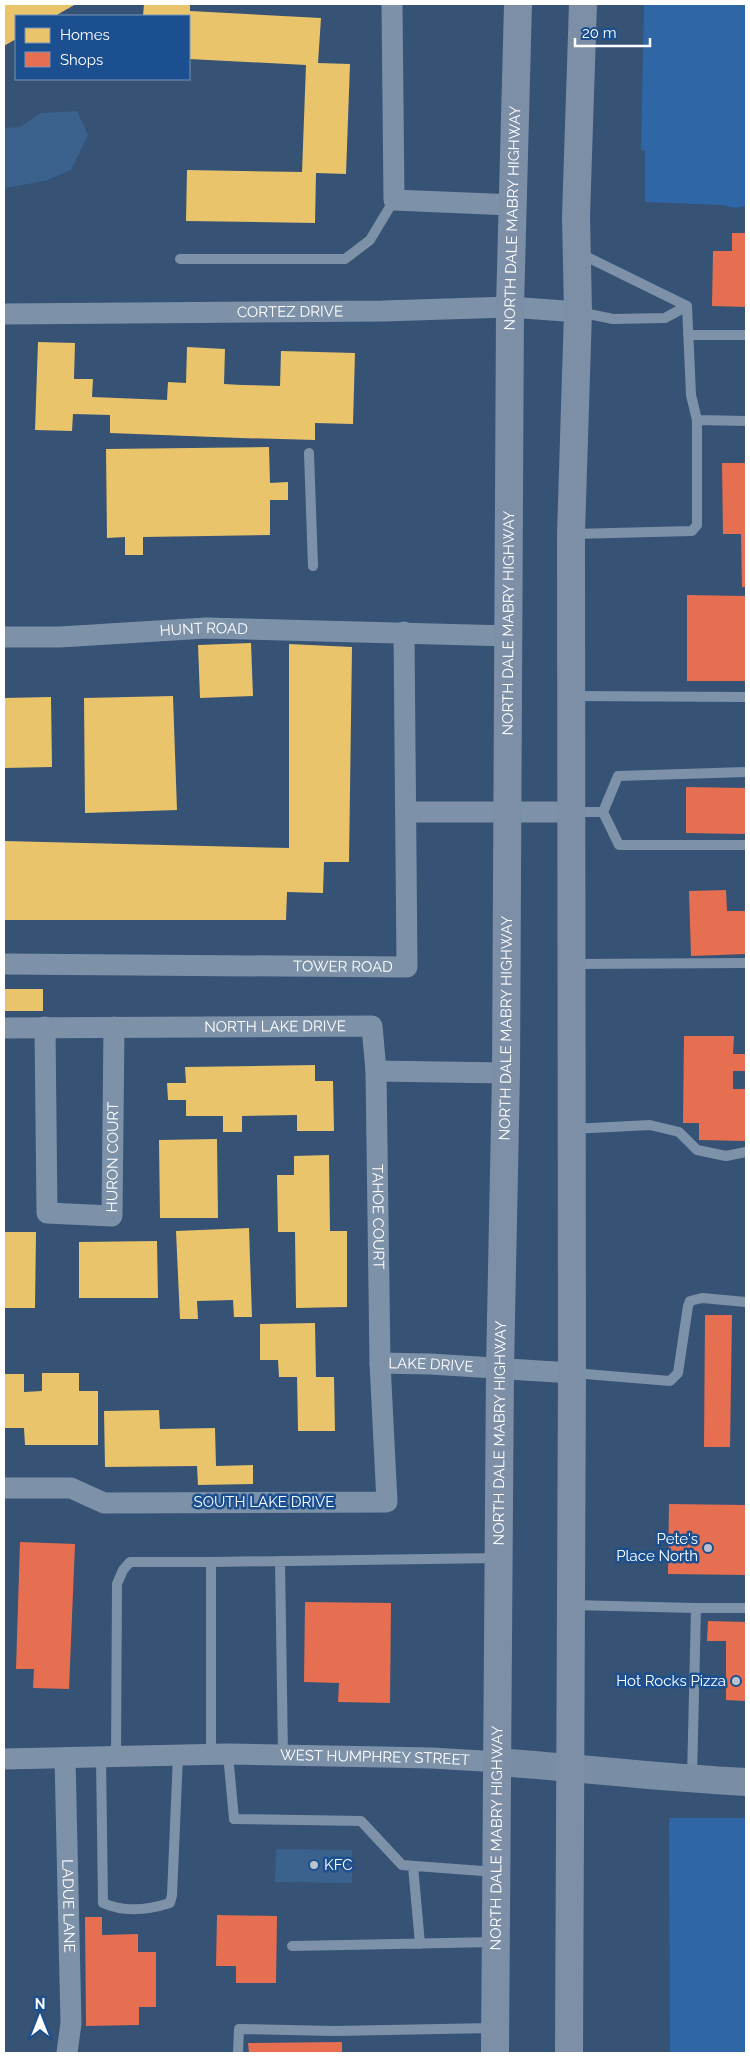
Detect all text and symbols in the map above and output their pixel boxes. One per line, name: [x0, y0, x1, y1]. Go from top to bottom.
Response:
legend: [15, 15, 190, 80]
scale bar: [575, 15, 650, 47]
text: 20 m: [582, 24, 617, 42]
text: Homes: [60, 26, 110, 44]
text: Shops: [60, 51, 103, 69]
street label: NORTH DALE MABRY HIGHWAY: [501, 105, 524, 330]
street label: CORTEZ DRIVE: [237, 302, 343, 321]
street label: NORTH DALE MABRY HIGHWAY: [499, 510, 518, 735]
street label: HUNT ROAD: [159, 619, 248, 640]
street label: NORTH DALE MABRY HIGHWAY: [496, 915, 516, 1141]
street label: TOWER ROAD: [293, 957, 393, 976]
street label: NORTH LAKE DRIVE: [204, 1017, 346, 1036]
street label: HURON COURT: [103, 1102, 122, 1212]
street label: TAHOE COURT: [368, 1164, 388, 1270]
street label: NORTH DALE MABRY HIGHWAY: [490, 1320, 510, 1545]
street label: LAKE DRIVE: [388, 1354, 474, 1376]
street label: SOUTH LAKE DRIVE: [194, 1493, 334, 1511]
place label: Pete's Place North: [616, 1530, 698, 1565]
marker: Pete's Place North: [702, 1542, 714, 1554]
place label: Hot Rocks Pizza: [616, 1672, 726, 1690]
marker: Hot Rocks Pizza: [730, 1675, 742, 1687]
street label: NORTH DALE MABRY HIGHWAY: [487, 1725, 506, 1950]
street label: WEST HUMPHREY STREET: [280, 1746, 470, 1769]
place label: KFC: [324, 1856, 353, 1874]
street label: LADUE LANE: [58, 1859, 78, 1953]
marker: KFC: [308, 1859, 320, 1871]
north arrow: [15, 1992, 65, 2042]
text: N: [35, 1996, 45, 2012]

